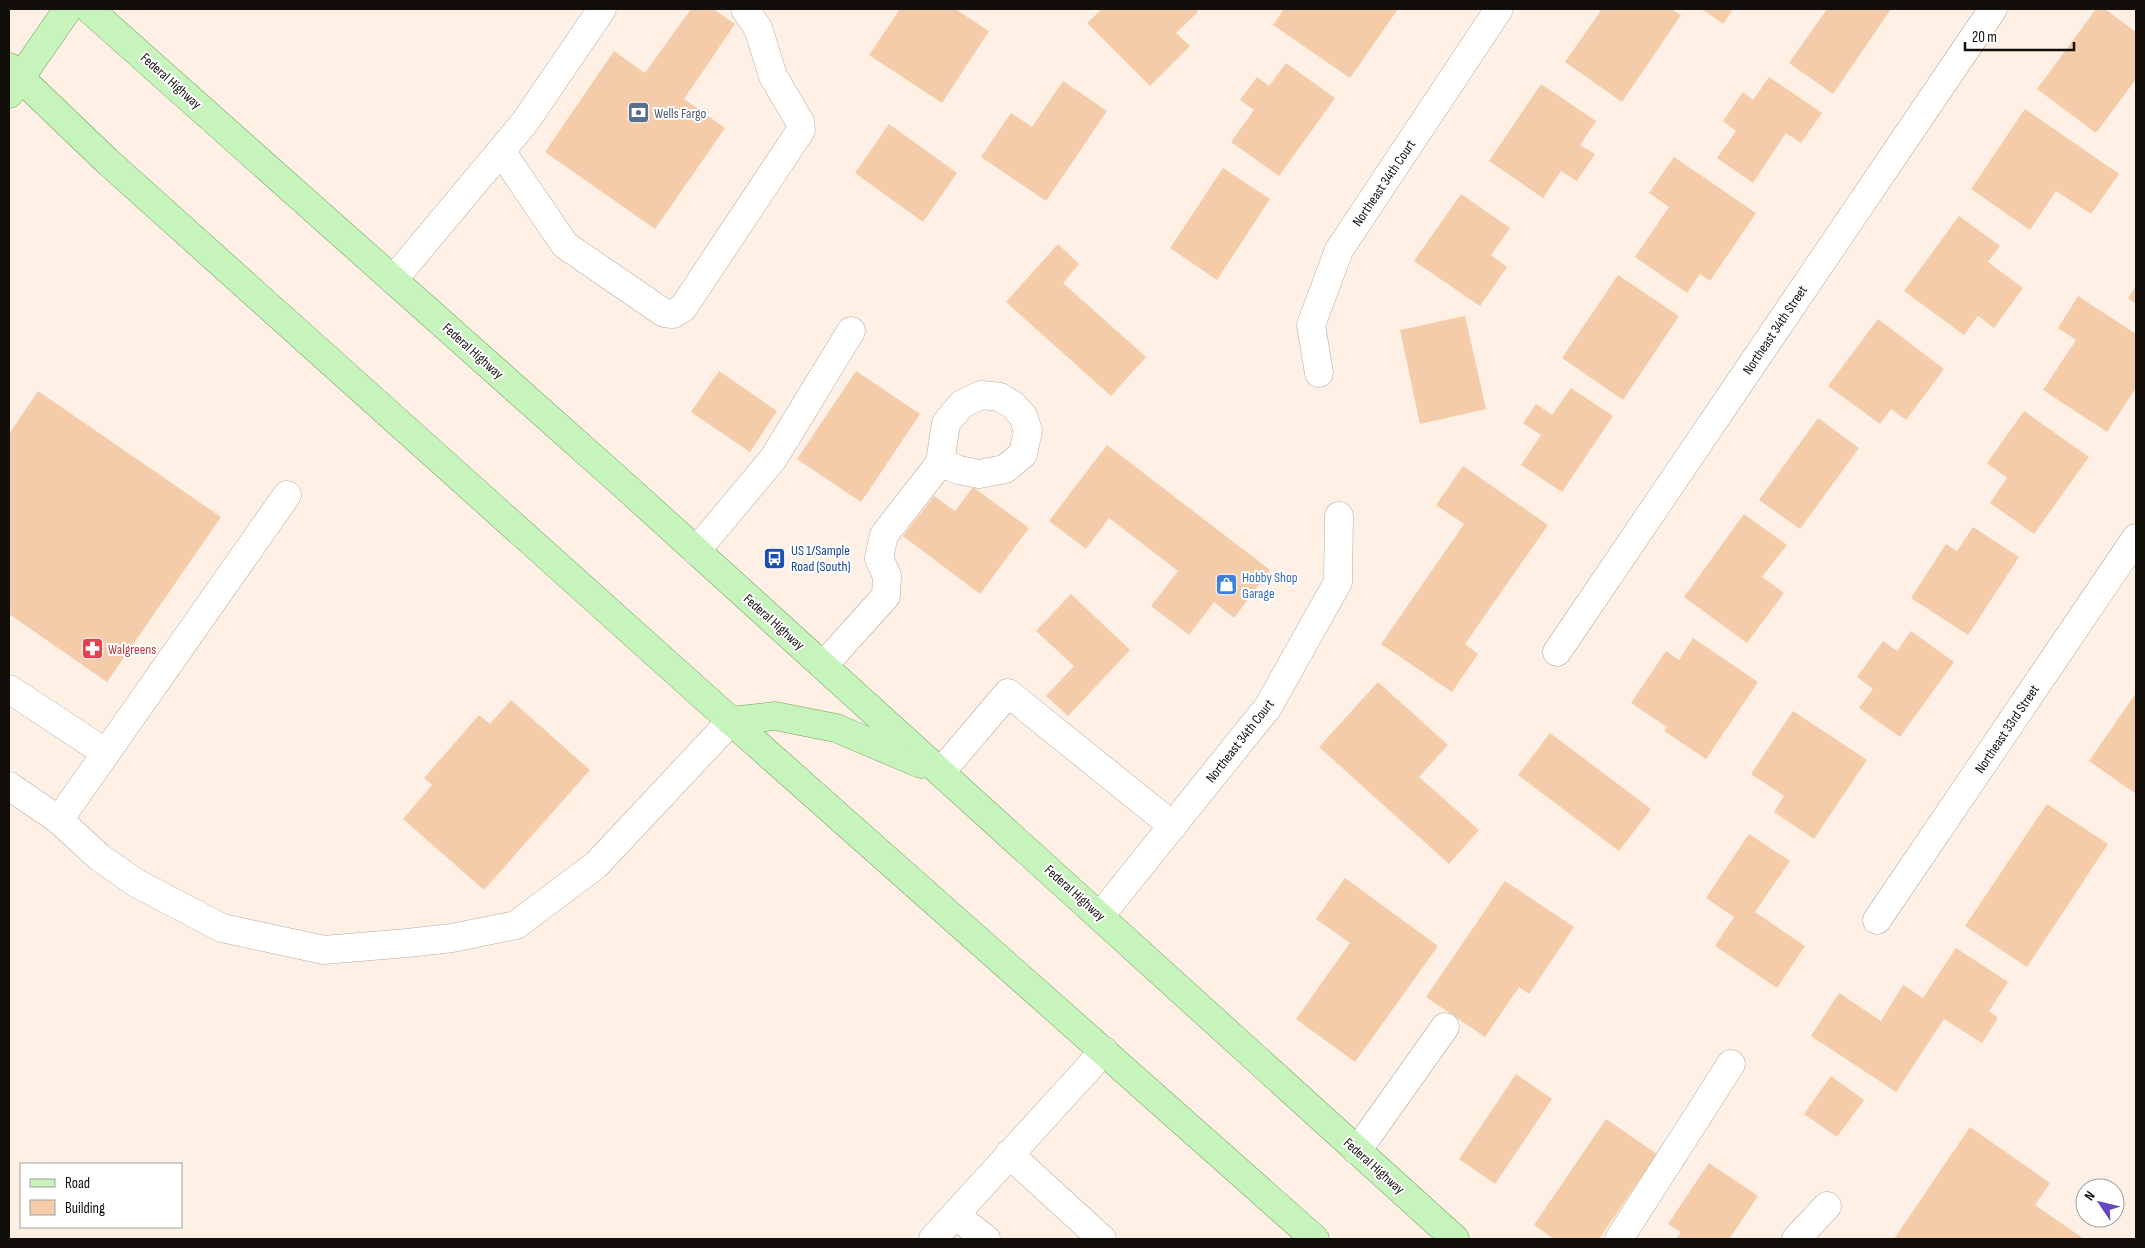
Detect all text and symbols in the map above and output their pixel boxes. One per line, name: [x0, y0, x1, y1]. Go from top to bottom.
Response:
scale bar: [1965, 20, 2074, 52]
text: 20 m: [1972, 28, 1997, 47]
street label: Federal Highway: [137, 49, 205, 113]
bank icon: Wells Fargo: [626, 101, 650, 125]
place label: Wells Fargo: [654, 105, 707, 122]
street label: Northeast 34th Court: [1349, 136, 1419, 230]
street label: Northeast 34th Street: [1739, 282, 1811, 378]
street label: Federal Highway: [439, 319, 507, 383]
place label: US 1/Sample Road (South): [791, 542, 851, 575]
bus stop icon: US 1/Sample Road (South): [763, 546, 787, 570]
place label: Hobby Shop Garage: [1242, 569, 1298, 602]
shop icon: Hobby Shop Garage: [1214, 573, 1238, 597]
street label: Federal Highway: [740, 590, 808, 654]
pharmacy icon: Walgreens: [80, 637, 104, 661]
place label: Walgreens: [108, 641, 156, 658]
street label: Northeast 33rd Street: [1971, 682, 2043, 776]
street label: Northeast 34th Court: [1202, 696, 1278, 786]
street label: Federal Highway: [1041, 861, 1109, 925]
street label: Federal Highway: [1340, 1134, 1408, 1198]
legend: [20, 1163, 182, 1228]
text: Road: [65, 1174, 90, 1193]
north arrow: [2075, 1178, 2125, 1228]
text: N: [2081, 1188, 2099, 1204]
text: Building: [65, 1199, 105, 1218]

